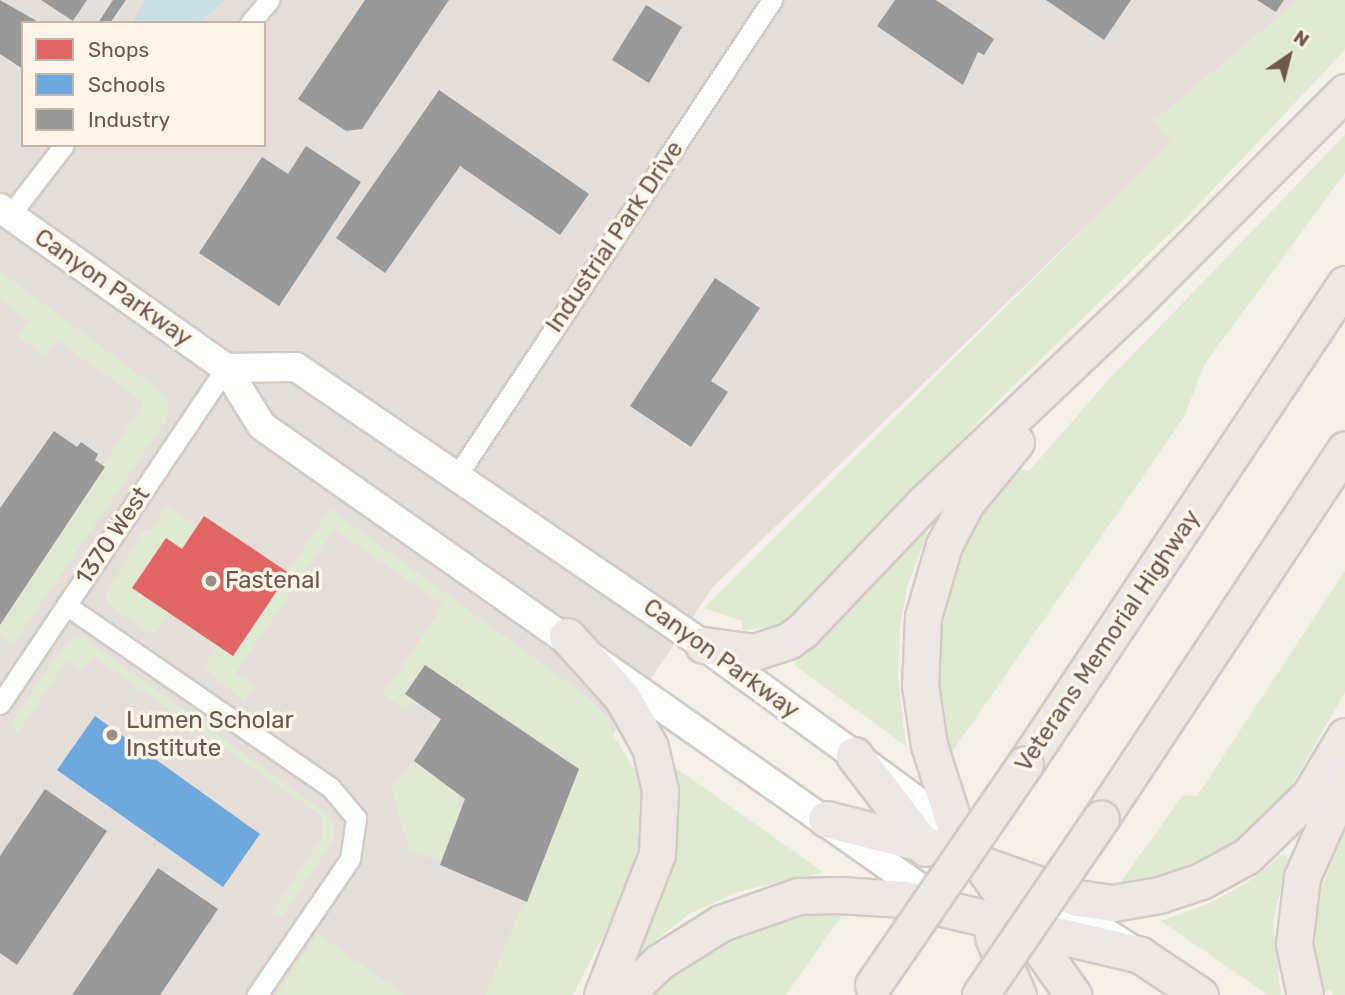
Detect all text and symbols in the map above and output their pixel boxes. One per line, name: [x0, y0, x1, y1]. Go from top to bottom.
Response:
legend: [21, 21, 266, 147]
north arrow: [1254, 21, 1324, 91]
text: N: [1289, 25, 1314, 52]
text: Shops: [88, 37, 149, 62]
text: Schools: [88, 72, 165, 97]
text: Industry: [88, 107, 170, 132]
street label: Industrial Park Drive: [540, 136, 690, 338]
street label: Canyon Parkway: [29, 223, 197, 353]
street label: 1370 West: [70, 482, 156, 590]
street label: Veterans Memorial Highway: [1009, 505, 1207, 777]
place label: Fastenal: [225, 567, 320, 595]
marker: Fastenal: [203, 573, 219, 589]
street label: Canyon Parkway: [638, 593, 804, 725]
place label: Lumen Scholar Institute: [126, 707, 294, 763]
marker: Lumen Scholar Institute: [104, 727, 120, 743]

